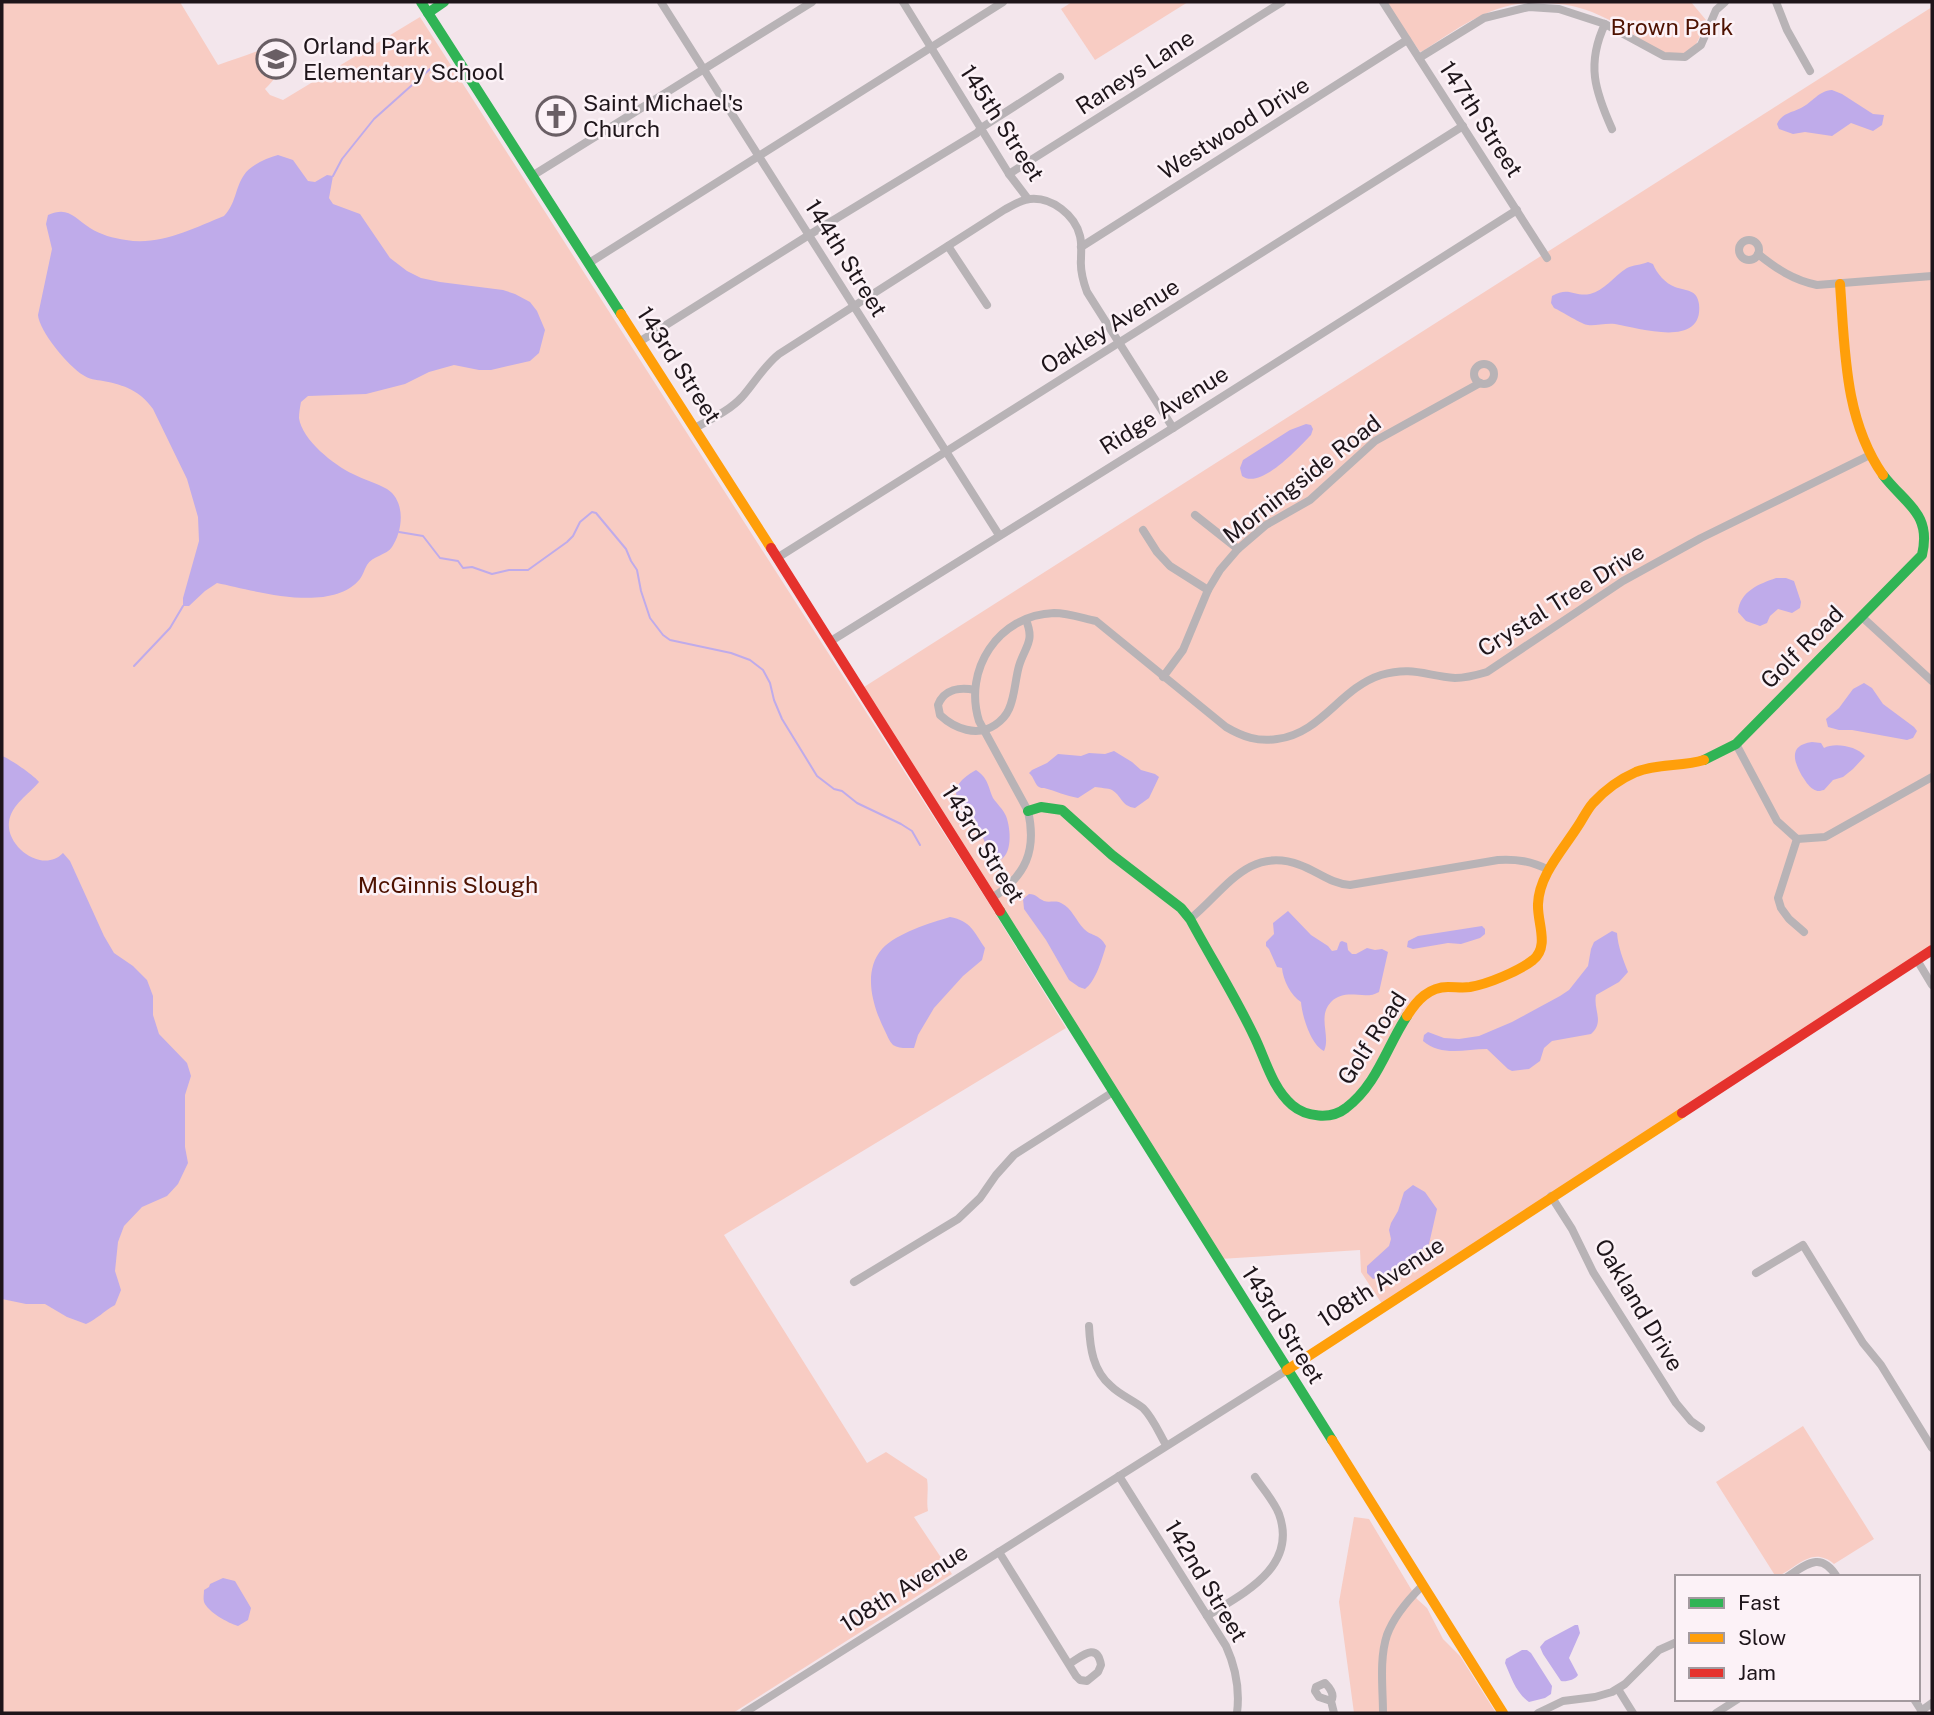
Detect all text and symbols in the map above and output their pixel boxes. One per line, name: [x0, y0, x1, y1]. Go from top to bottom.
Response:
park label: Brown Park: [1611, 13, 1734, 40]
street label: Raneys Lane: [1071, 23, 1199, 120]
place label: Orland Park Elementary School: [303, 32, 505, 85]
school or university icon: Orland Park Elementary School: [255, 38, 297, 80]
street label: 147th Street: [1434, 56, 1529, 182]
street label: 145th Street: [955, 59, 1050, 186]
street label: Westwood Drive: [1154, 70, 1314, 185]
place label: Saint Michael's Church: [583, 89, 743, 142]
church icon: Saint Michael's Church: [535, 95, 577, 137]
street label: 144th Street: [800, 194, 893, 321]
street label: Oakley Avenue: [1035, 272, 1184, 379]
street label: 143rd Street: [632, 301, 727, 428]
street label: Ridge Avenue: [1095, 359, 1233, 460]
street label: Morningside Road: [1218, 409, 1386, 548]
street label: Crystal Tree Drive: [1473, 538, 1649, 662]
street label: Golf Road: [1755, 600, 1848, 693]
street label: 143rd Street: [937, 780, 1030, 908]
park label: McGinnis Slough: [358, 871, 538, 898]
street label: Golf Road: [1332, 986, 1412, 1089]
street label: 108th Avenue: [1313, 1231, 1449, 1332]
street label: Oakland Drive: [1589, 1234, 1689, 1376]
street label: 143rd Street: [1237, 1261, 1330, 1389]
street label: 142nd Street: [1160, 1515, 1253, 1647]
street label: 108th Avenue: [835, 1538, 972, 1637]
legend: [1675, 1575, 1920, 1701]
text: Fast: [1738, 1590, 1780, 1615]
text: Slow: [1738, 1625, 1786, 1650]
text: Jam: [1738, 1660, 1776, 1685]

